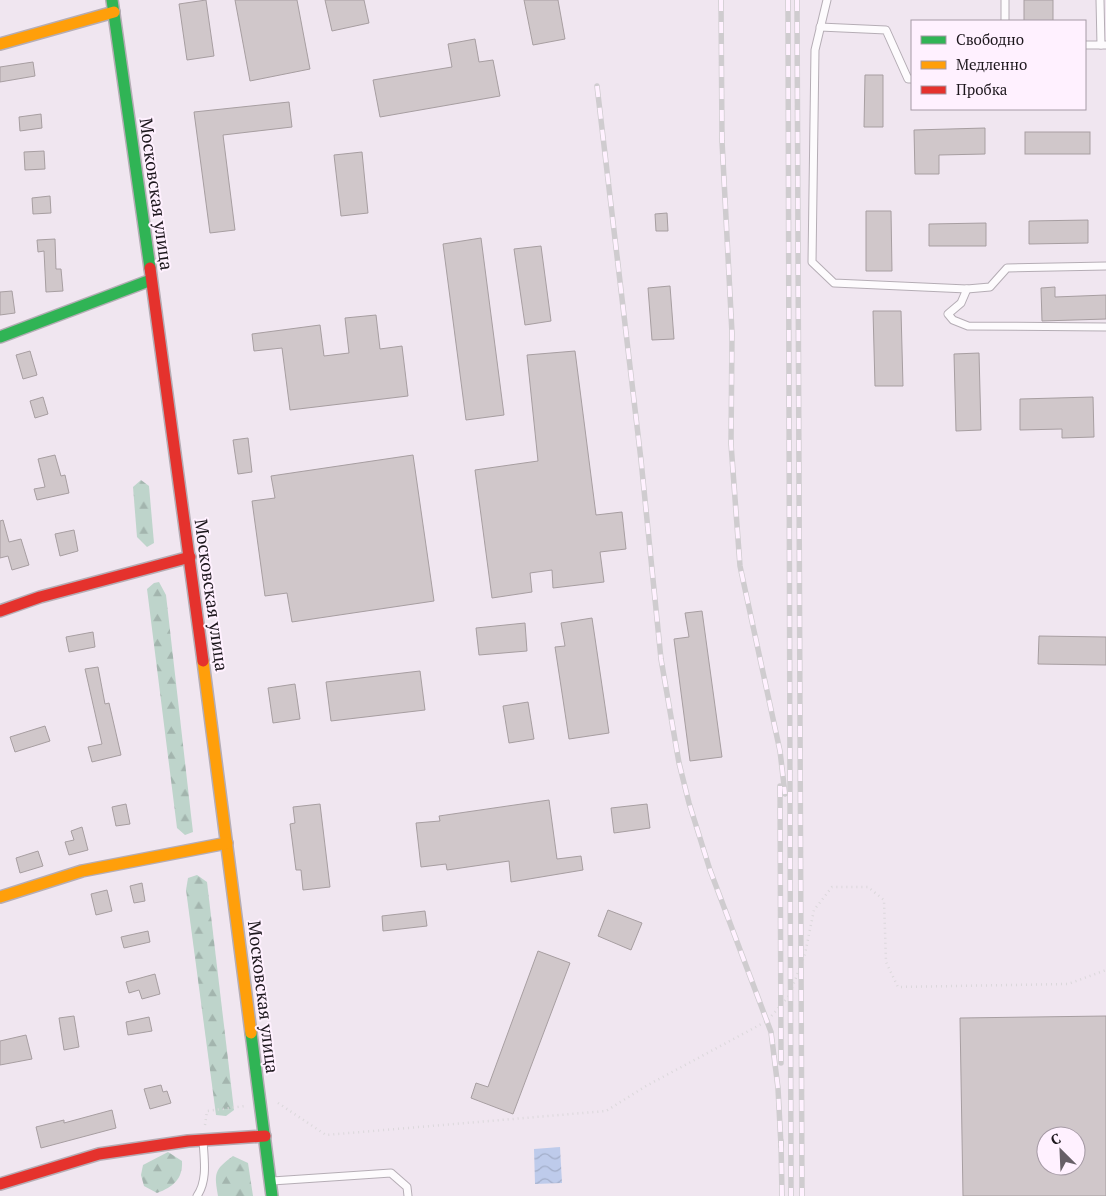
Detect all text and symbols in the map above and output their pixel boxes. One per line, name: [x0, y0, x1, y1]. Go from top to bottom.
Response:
legend: [911, 20, 1086, 110]
text: Свободно: [956, 29, 1024, 49]
text: Медленно: [956, 54, 1027, 74]
text: Пробка: [956, 79, 1008, 99]
street label: Московская улица: [134, 116, 180, 272]
street label: Московская улица: [189, 517, 235, 673]
street label: Московская улица: [243, 919, 285, 1075]
north arrow: [1036, 1126, 1086, 1176]
text: С: [1047, 1128, 1064, 1149]

